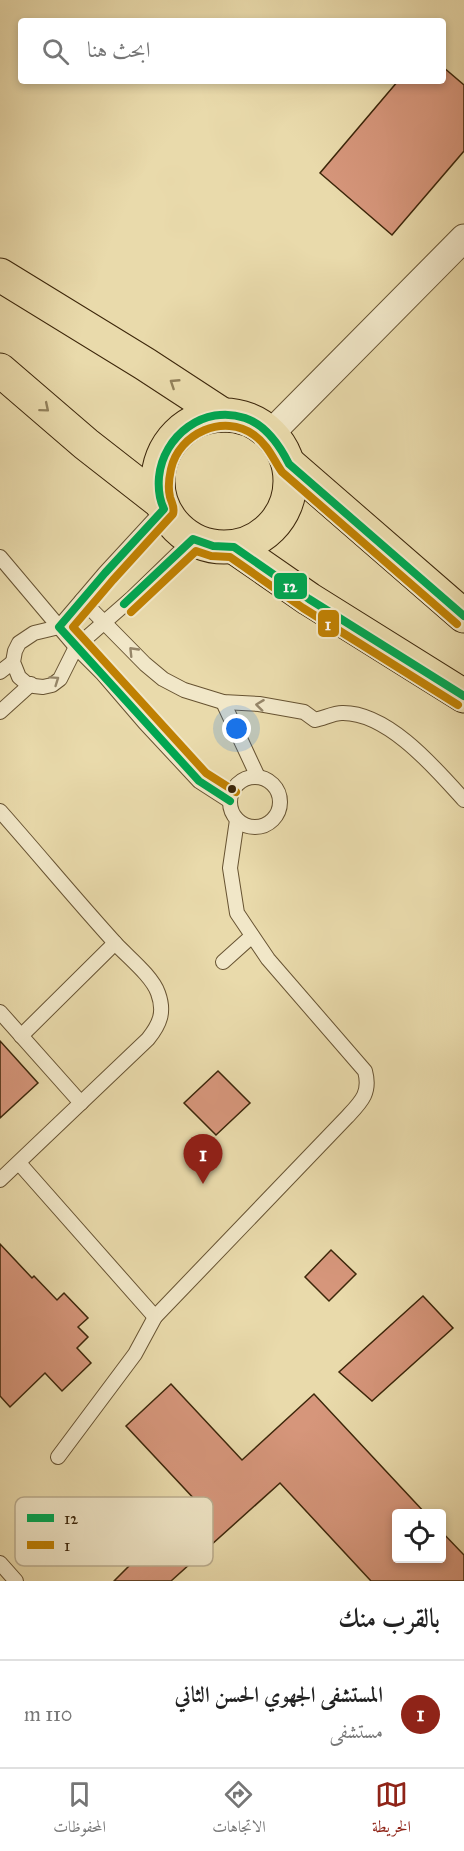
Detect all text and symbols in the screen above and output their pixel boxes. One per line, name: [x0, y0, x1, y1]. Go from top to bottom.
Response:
search box: [18, 18, 446, 84]
icon: search: [39, 35, 72, 68]
text: ابحث هنا: [87, 36, 150, 63]
one-way arrow: [170, 379, 181, 390]
one-way arrow: [38, 401, 49, 412]
line badge: 12: [273, 572, 308, 600]
text: 12: [283, 577, 298, 596]
line badge: 1: [317, 609, 340, 638]
text: 1: [325, 615, 332, 634]
one-way arrow: [129, 647, 140, 658]
one-way arrow: [48, 676, 59, 687]
one-way arrow: [255, 699, 265, 711]
your location: [222, 714, 251, 743]
unlabelled marker: [226, 783, 238, 795]
pin: 1: [184, 1134, 222, 1184]
legend: [15, 1497, 213, 1566]
text: 12: [64, 1509, 78, 1528]
map controls: [392, 1509, 446, 1563]
button: locate: [392, 1509, 446, 1563]
text: 1: [64, 1536, 70, 1555]
text: بالقرب منك: [338, 1602, 440, 1634]
text: المستشفى الجهوي الحسن الثاني: [175, 1681, 383, 1708]
text: 110 m: [24, 1702, 72, 1726]
text: 1: [417, 1702, 424, 1726]
text: مستشفى: [330, 1719, 383, 1743]
tab: المحفوظات: [53, 1778, 106, 1842]
tab: الاتجاهات: [212, 1778, 266, 1842]
tab: الخريطة: [372, 1778, 411, 1842]

